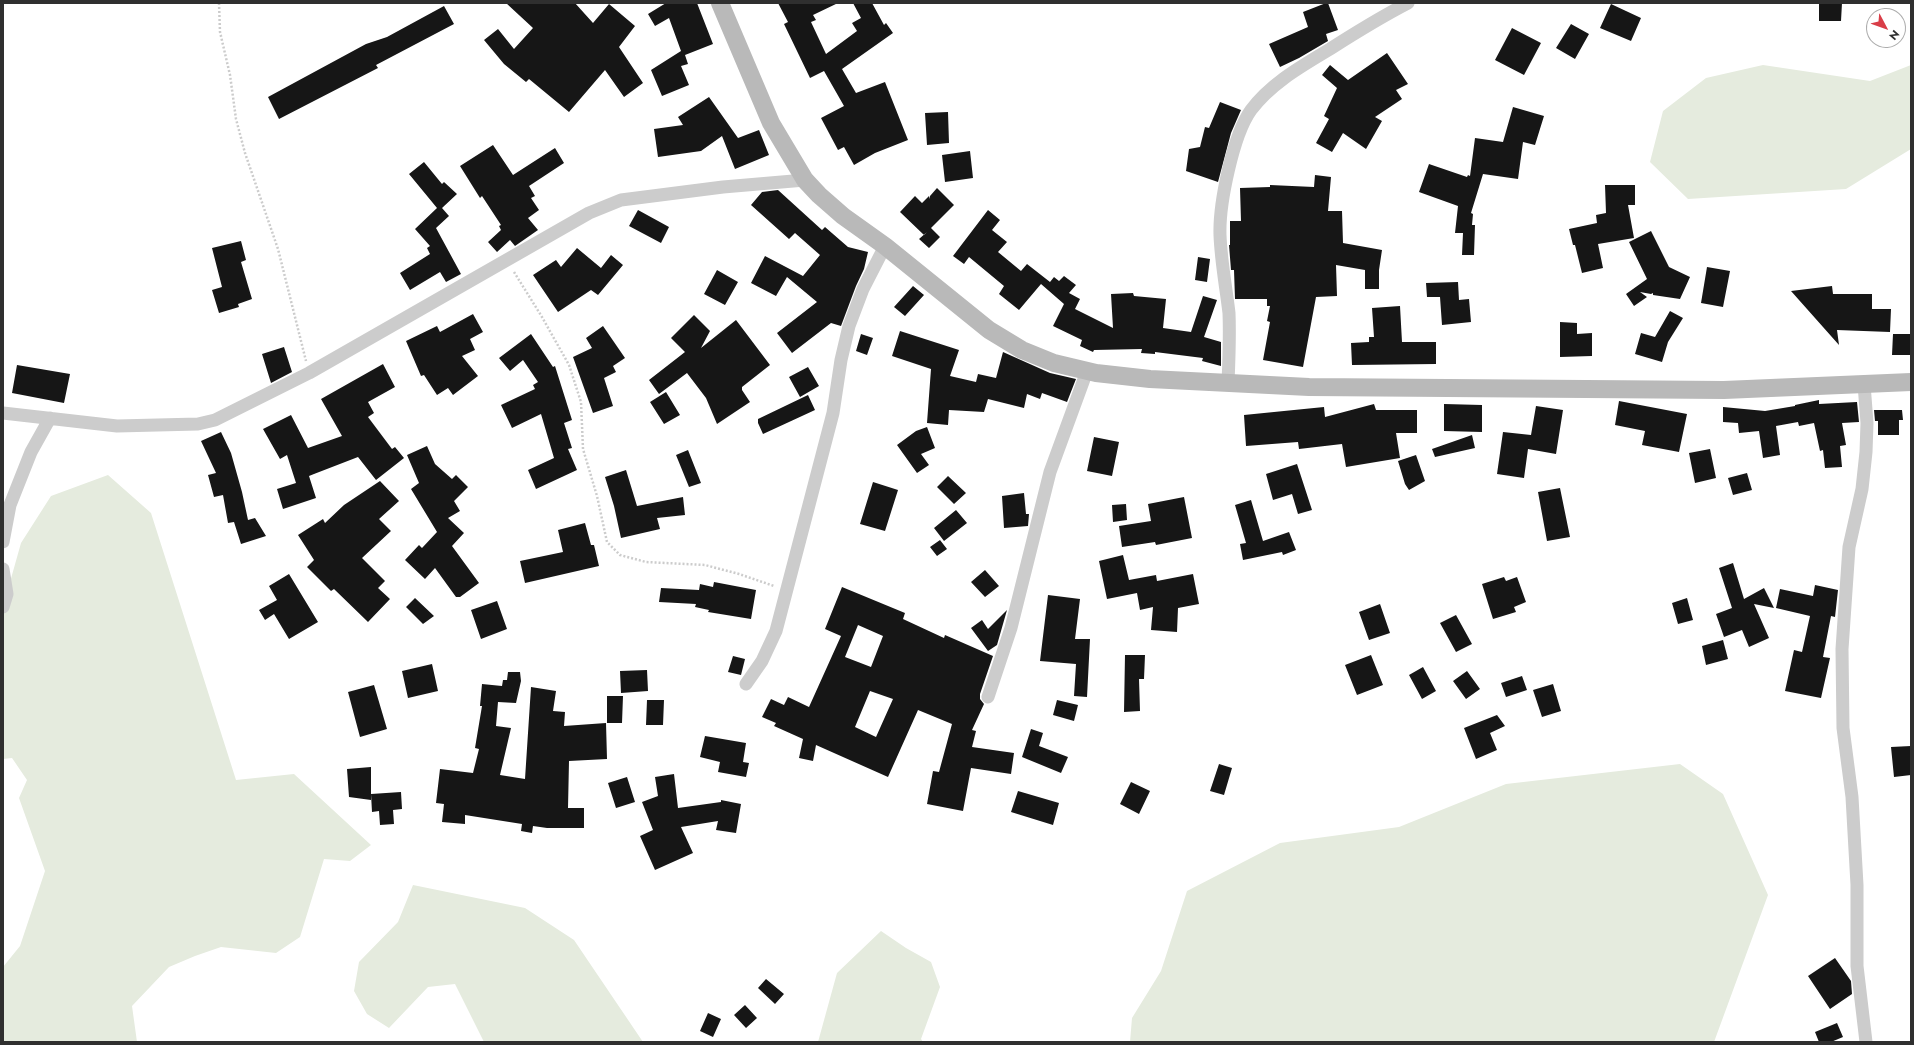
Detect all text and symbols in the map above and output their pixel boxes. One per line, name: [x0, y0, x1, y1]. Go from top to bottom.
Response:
north arrow: [1866, 8, 1906, 48]
text: N: [1885, 27, 1903, 44]

